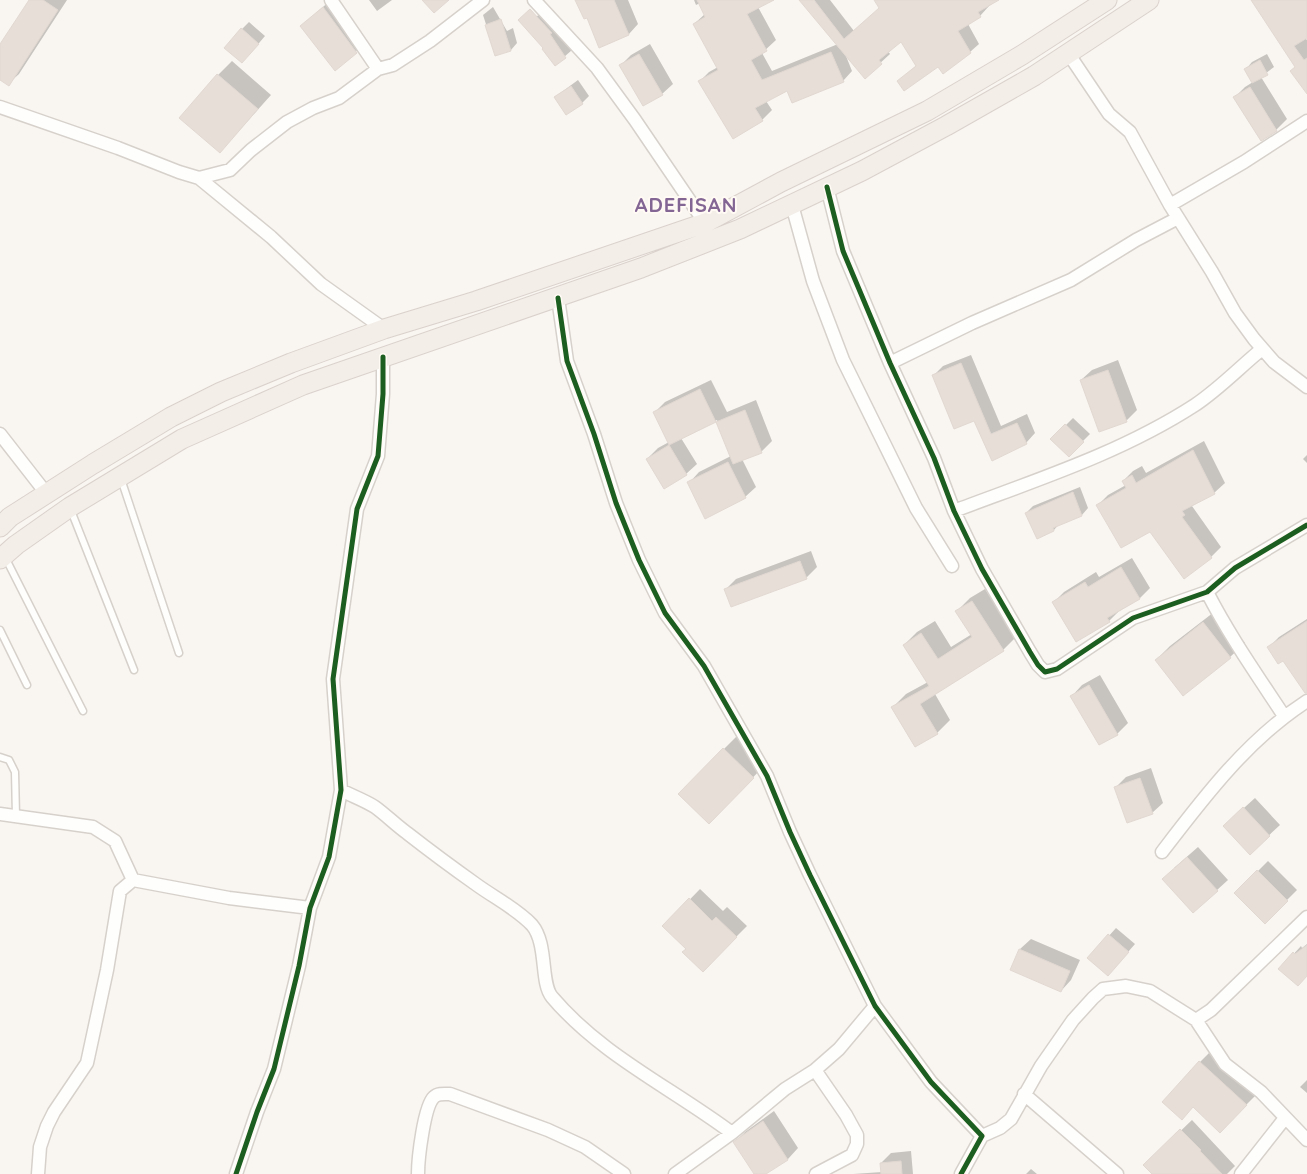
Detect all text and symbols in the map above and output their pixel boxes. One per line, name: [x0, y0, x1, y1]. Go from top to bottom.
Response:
district label: ADEFISAN: [635, 192, 737, 217]

